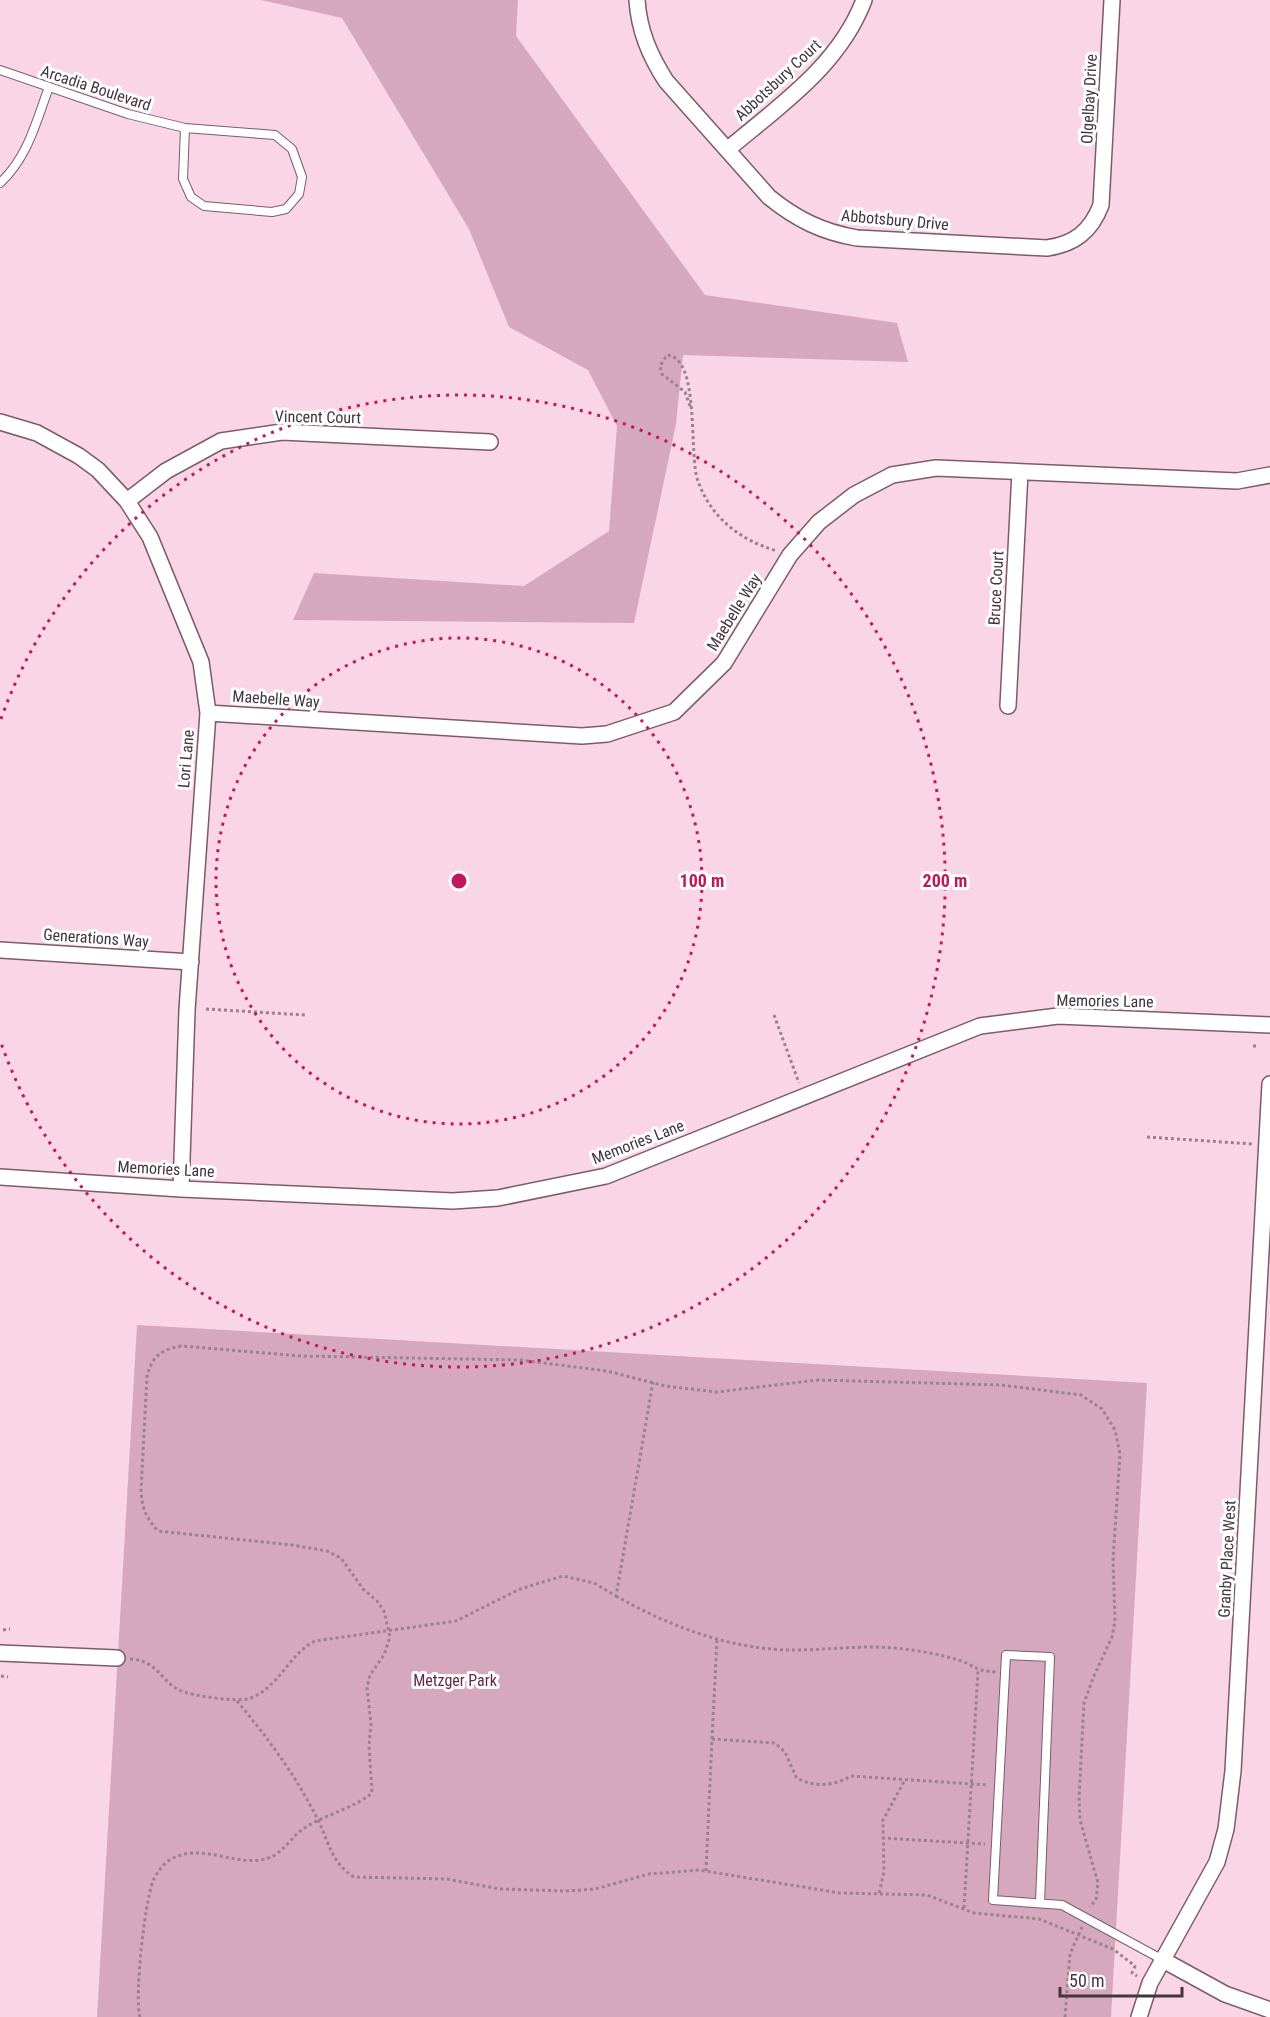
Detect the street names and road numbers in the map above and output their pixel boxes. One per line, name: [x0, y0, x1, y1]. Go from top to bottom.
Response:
street label: Abbotsbury Court: [731, 35, 825, 125]
street label: Olgelbay Drive: [1077, 54, 1101, 144]
street label: Arcadia Boulevard: [39, 61, 153, 115]
street label: Abbotsbury Drive: [840, 206, 950, 234]
street label: Vincent Court: [275, 407, 362, 427]
street label: Bruce Court: [985, 550, 1007, 626]
street label: Maebelle Way: [703, 570, 765, 654]
street label: Maebelle Way: [232, 686, 321, 712]
street label: Lori Lane: [174, 729, 198, 789]
street label: Generations Way: [43, 925, 150, 951]
street label: Memories Lane: [1056, 991, 1154, 1011]
street label: Memories Lane: [589, 1116, 687, 1168]
street label: Memories Lane: [117, 1157, 215, 1181]
street label: Granby Place West: [1214, 1499, 1240, 1618]

